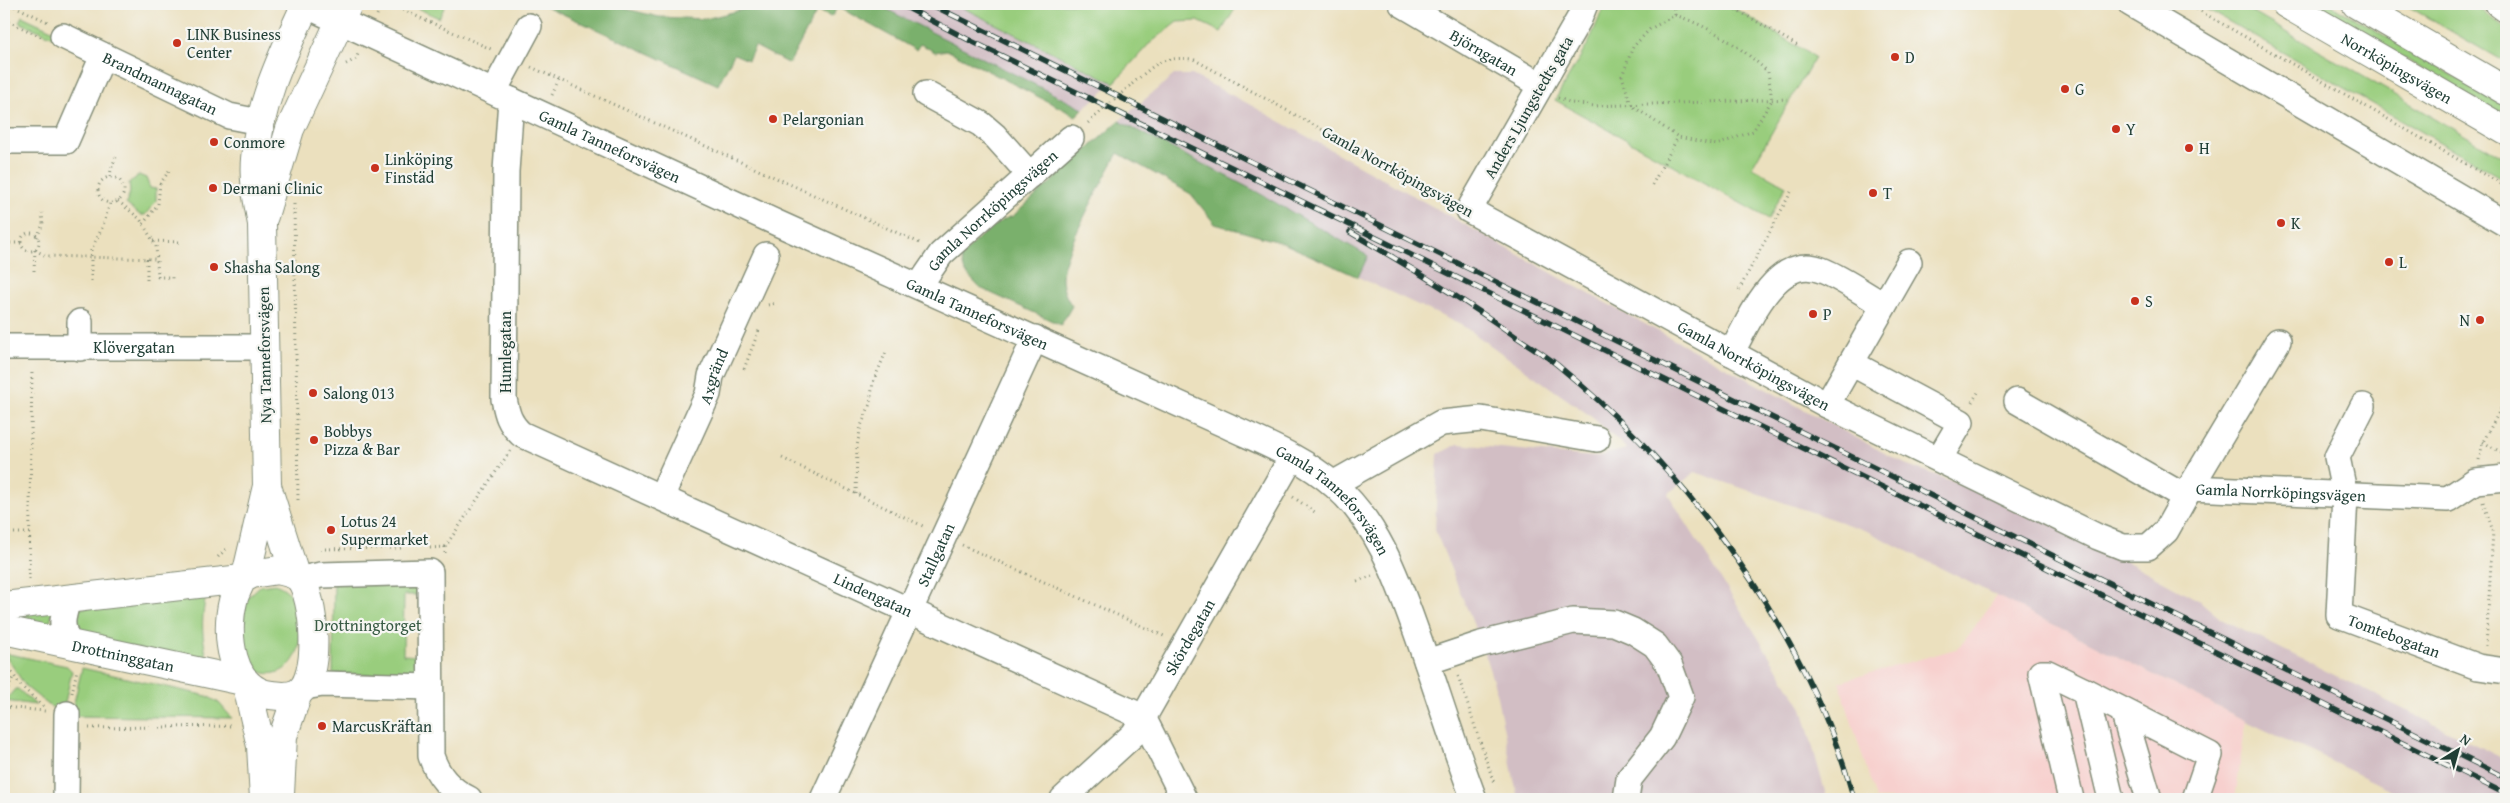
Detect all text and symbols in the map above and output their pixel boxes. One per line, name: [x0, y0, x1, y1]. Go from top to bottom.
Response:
place label: LINK Business Center: [187, 22, 281, 64]
street label: Björngatan: [1446, 23, 1522, 81]
street label: Norrköpingsvägen: [2337, 26, 2457, 110]
street label: Anders Ljungstedts gata: [1477, 31, 1579, 183]
marker: LINK Business Center: [171, 37, 183, 49]
street label: Brandmannagatan: [99, 45, 222, 121]
place label: D: [1905, 45, 1915, 69]
marker: D: [1889, 51, 1901, 63]
place label: G: [2075, 77, 2085, 101]
marker: G: [2059, 83, 2071, 95]
street label: Gamla Tanneforsvägen: [535, 103, 684, 189]
place label: Pelargonian: [783, 107, 864, 131]
marker: Pelargonian: [767, 113, 779, 125]
place label: Y: [2126, 117, 2136, 141]
street label: Gamla Norrköpingsvägen: [1318, 119, 1478, 223]
marker: Y: [2110, 123, 2122, 135]
place label: Conmore: [224, 130, 285, 154]
marker: Conmore: [208, 136, 220, 148]
place label: H: [2199, 136, 2210, 160]
marker: H: [2183, 142, 2195, 154]
street label: Gamla Norrköpingsvägen: [921, 144, 1063, 276]
place label: Linköping Finstäd: [385, 147, 453, 189]
marker: Linköping Finstäd: [369, 162, 381, 174]
place label: Dermani Clinic: [223, 176, 323, 200]
place label: T: [1883, 181, 1892, 205]
marker: Dermani Clinic: [207, 182, 219, 194]
marker: T: [1867, 187, 1879, 199]
place label: K: [2291, 211, 2301, 235]
marker: K: [2275, 217, 2287, 229]
place label: L: [2399, 250, 2407, 274]
place label: Shasha Salong: [224, 255, 320, 279]
marker: L: [2383, 256, 2395, 268]
marker: Shasha Salong: [208, 261, 220, 273]
street label: Gamla Tanneforsvägen: [903, 271, 1052, 356]
street label: Nya Tanneforsvägen: [251, 286, 277, 424]
place label: S: [2145, 289, 2153, 313]
marker: S: [2129, 295, 2141, 307]
place label: P: [1823, 302, 1832, 326]
marker: P: [1807, 308, 1819, 320]
place label: N: [2460, 308, 2471, 332]
street label: Humlegatan: [493, 311, 517, 393]
street label: Gamla Norrköpingsvägen: [1673, 314, 1834, 416]
marker: N: [2474, 314, 2486, 326]
street label: Klövergatan: [93, 335, 175, 359]
street label: Axgränd: [693, 344, 734, 408]
place label: Salong 013: [323, 381, 395, 405]
marker: Salong 013: [307, 387, 319, 399]
place label: Bobbys Pizza & Bar: [324, 419, 400, 461]
marker: Bobbys Pizza & Bar: [308, 434, 320, 446]
street label: Gamla Tanneforsvägen: [1272, 438, 1396, 559]
street label: Gamla Norrköpingsvägen: [2195, 476, 2367, 507]
place label: Lotus 24 Supermarket: [341, 509, 429, 551]
street label: Stallgatan: [910, 519, 960, 590]
marker: Lotus 24 Supermarket: [325, 524, 337, 536]
street label: Lindengatan: [830, 566, 917, 623]
street label: Skördegatan: [1158, 594, 1221, 680]
street label: Tomtebogatan: [2344, 607, 2444, 664]
park label: Drottningtorget: [314, 613, 422, 637]
street label: Drottninggatan: [70, 633, 177, 678]
place label: MarcusKräftan: [332, 714, 432, 738]
marker: MarcusKräftan: [316, 720, 328, 732]
north arrow: [2432, 726, 2482, 776]
text: N: [2456, 729, 2476, 751]

